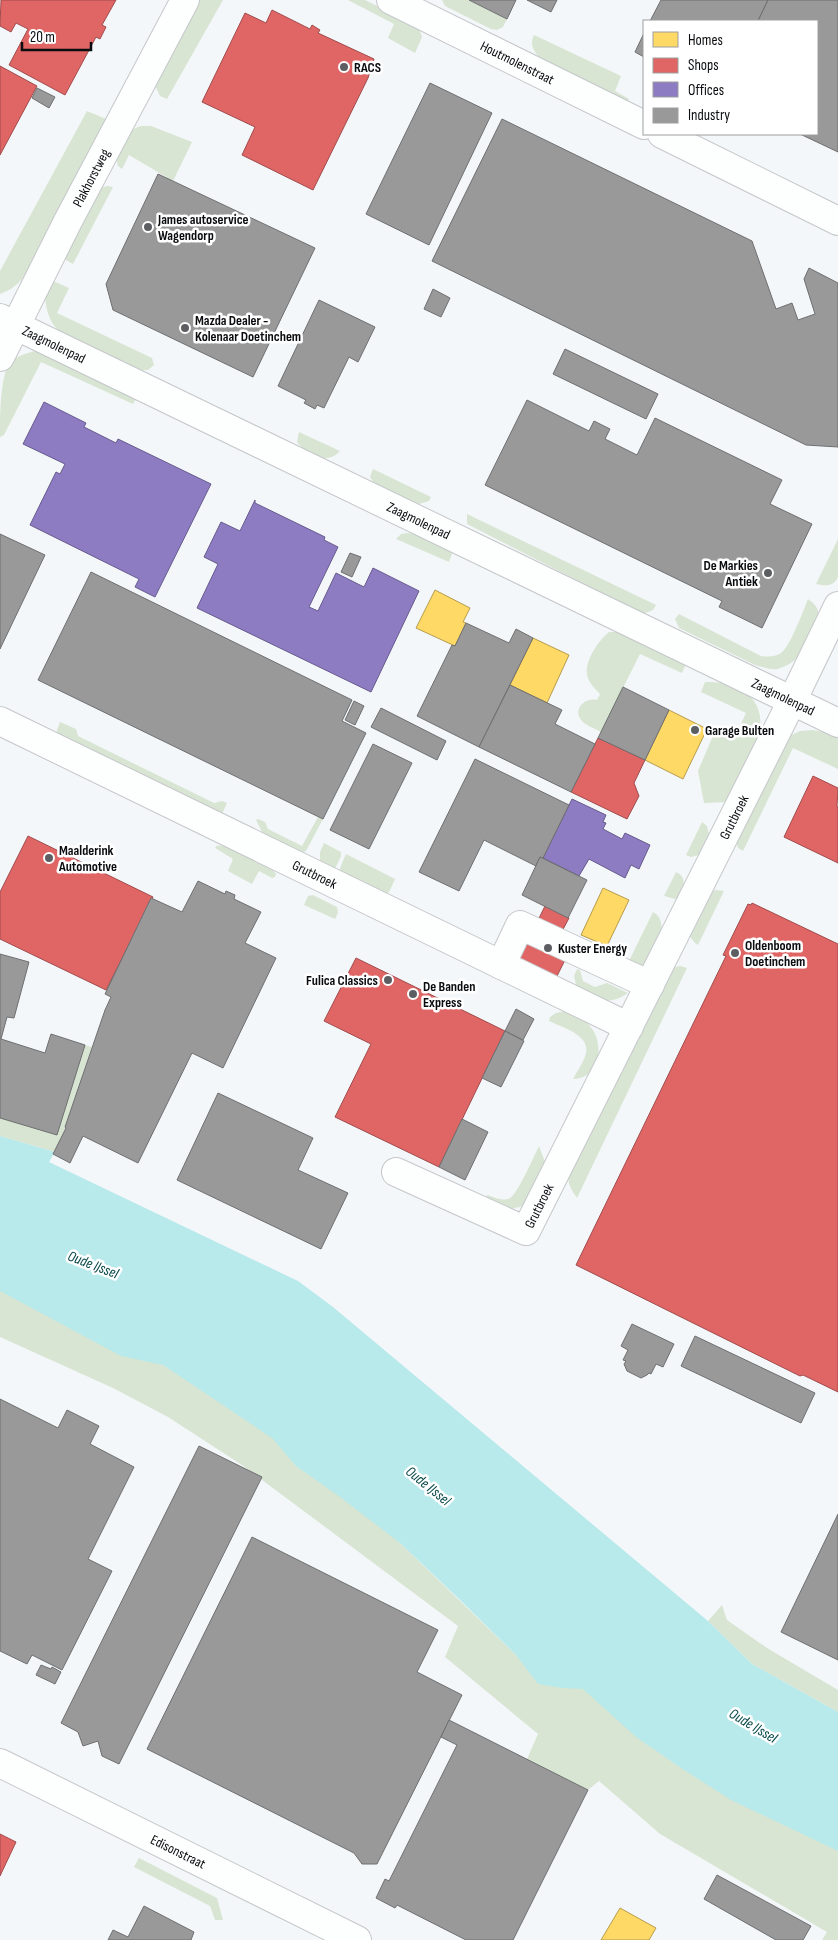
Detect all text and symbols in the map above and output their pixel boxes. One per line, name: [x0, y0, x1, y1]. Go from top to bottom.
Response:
scale bar: [22, 20, 91, 52]
legend: [643, 20, 818, 135]
text: 20 m: [30, 28, 55, 47]
text: Homes: [688, 31, 723, 50]
street label: Houtmolenstraat: [478, 37, 557, 88]
text: Shops: [688, 56, 719, 75]
place label: RACS: [354, 59, 381, 76]
marker: RACS: [338, 61, 350, 73]
text: Offices: [688, 81, 724, 100]
text: Industry: [688, 106, 730, 125]
street label: Plakhorstweg: [69, 145, 113, 210]
place label: James autoservice Wagendorp: [157, 211, 249, 244]
marker: James autoservice Wagendorp: [142, 221, 154, 233]
place label: Mazda Dealer - Kolenaar Doetinchem: [195, 312, 301, 345]
street label: Zaagmolenpad: [20, 322, 89, 367]
marker: Mazda Dealer - Kolenaar Doetinchem: [179, 322, 191, 334]
street label: Zaagmolenpad: [384, 498, 453, 543]
place label: De Markies Antiek: [704, 557, 758, 590]
marker: De Markies Antiek: [762, 567, 774, 579]
street label: Zaagmolenpad: [749, 674, 818, 719]
place label: Garage Bulten: [705, 722, 774, 739]
marker: Garage Bulten: [689, 724, 701, 736]
street label: Grutbroek: [716, 791, 752, 842]
place label: Maalderink Automotive: [58, 842, 117, 875]
marker: Maalderink Automotive: [43, 852, 55, 864]
street label: Grutbroek: [290, 856, 340, 892]
place label: Oldenboom Doetinchem: [745, 937, 805, 970]
place label: Kuster Energy: [558, 940, 627, 957]
marker: Kuster Energy: [542, 942, 554, 954]
marker: Oldenboom Doetinchem: [729, 947, 741, 959]
place label: Fulica Classics: [306, 972, 378, 989]
marker: Fulica Classics: [382, 974, 394, 986]
place label: De Banden Express: [423, 978, 475, 1011]
marker: De Banden Express: [407, 988, 419, 1000]
street label: Grutbroek: [520, 1180, 557, 1231]
water label: Oude IJssel: [65, 1247, 122, 1284]
water label: Oude IJssel: [402, 1462, 455, 1511]
water label: Oude IJssel: [725, 1704, 782, 1748]
street label: Edisonstraat: [148, 1831, 209, 1872]

